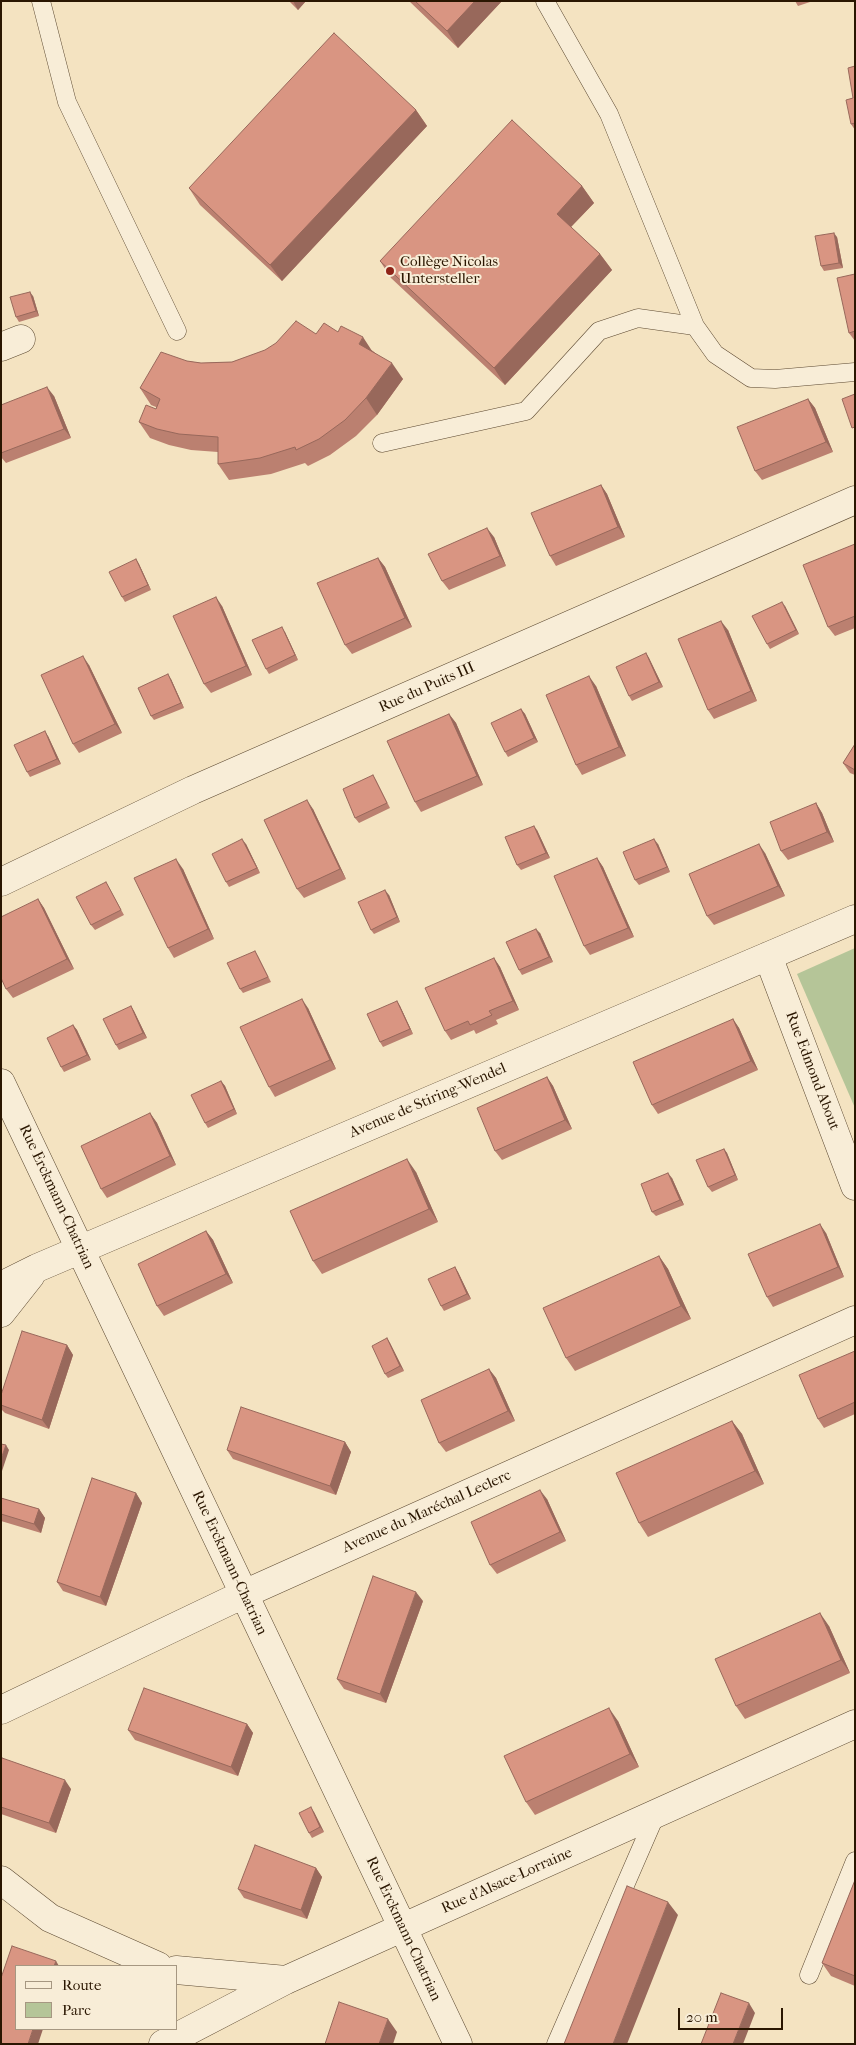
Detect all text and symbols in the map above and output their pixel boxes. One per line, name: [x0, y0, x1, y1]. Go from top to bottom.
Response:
place label: Collège Nicolas Untersteller: [400, 253, 498, 288]
marker: Collège Nicolas Untersteller: [384, 265, 396, 277]
street label: Rue du Puits III: [376, 659, 478, 717]
street label: Rue Edmond About: [781, 1009, 843, 1133]
street label: Avenue de Stiring-Wendel: [347, 1060, 509, 1142]
street label: Rue Erckmann-Chatrian: [15, 1122, 97, 1272]
street label: Avenue du Maréchal Leclerc: [340, 1467, 514, 1557]
street label: Rue Erckmann-Chatrian: [188, 1488, 270, 1638]
street label: Rue d'Alsace-Lorraine: [439, 1844, 575, 1918]
street label: Rue Erckmann-Chatrian: [362, 1854, 444, 2004]
legend: [15, 1965, 178, 2030]
text: Route: [62, 1976, 101, 1994]
scale bar: [681, 1998, 786, 2030]
text: Parc: [62, 2001, 91, 2019]
text: 20 m: [686, 2008, 718, 2026]

